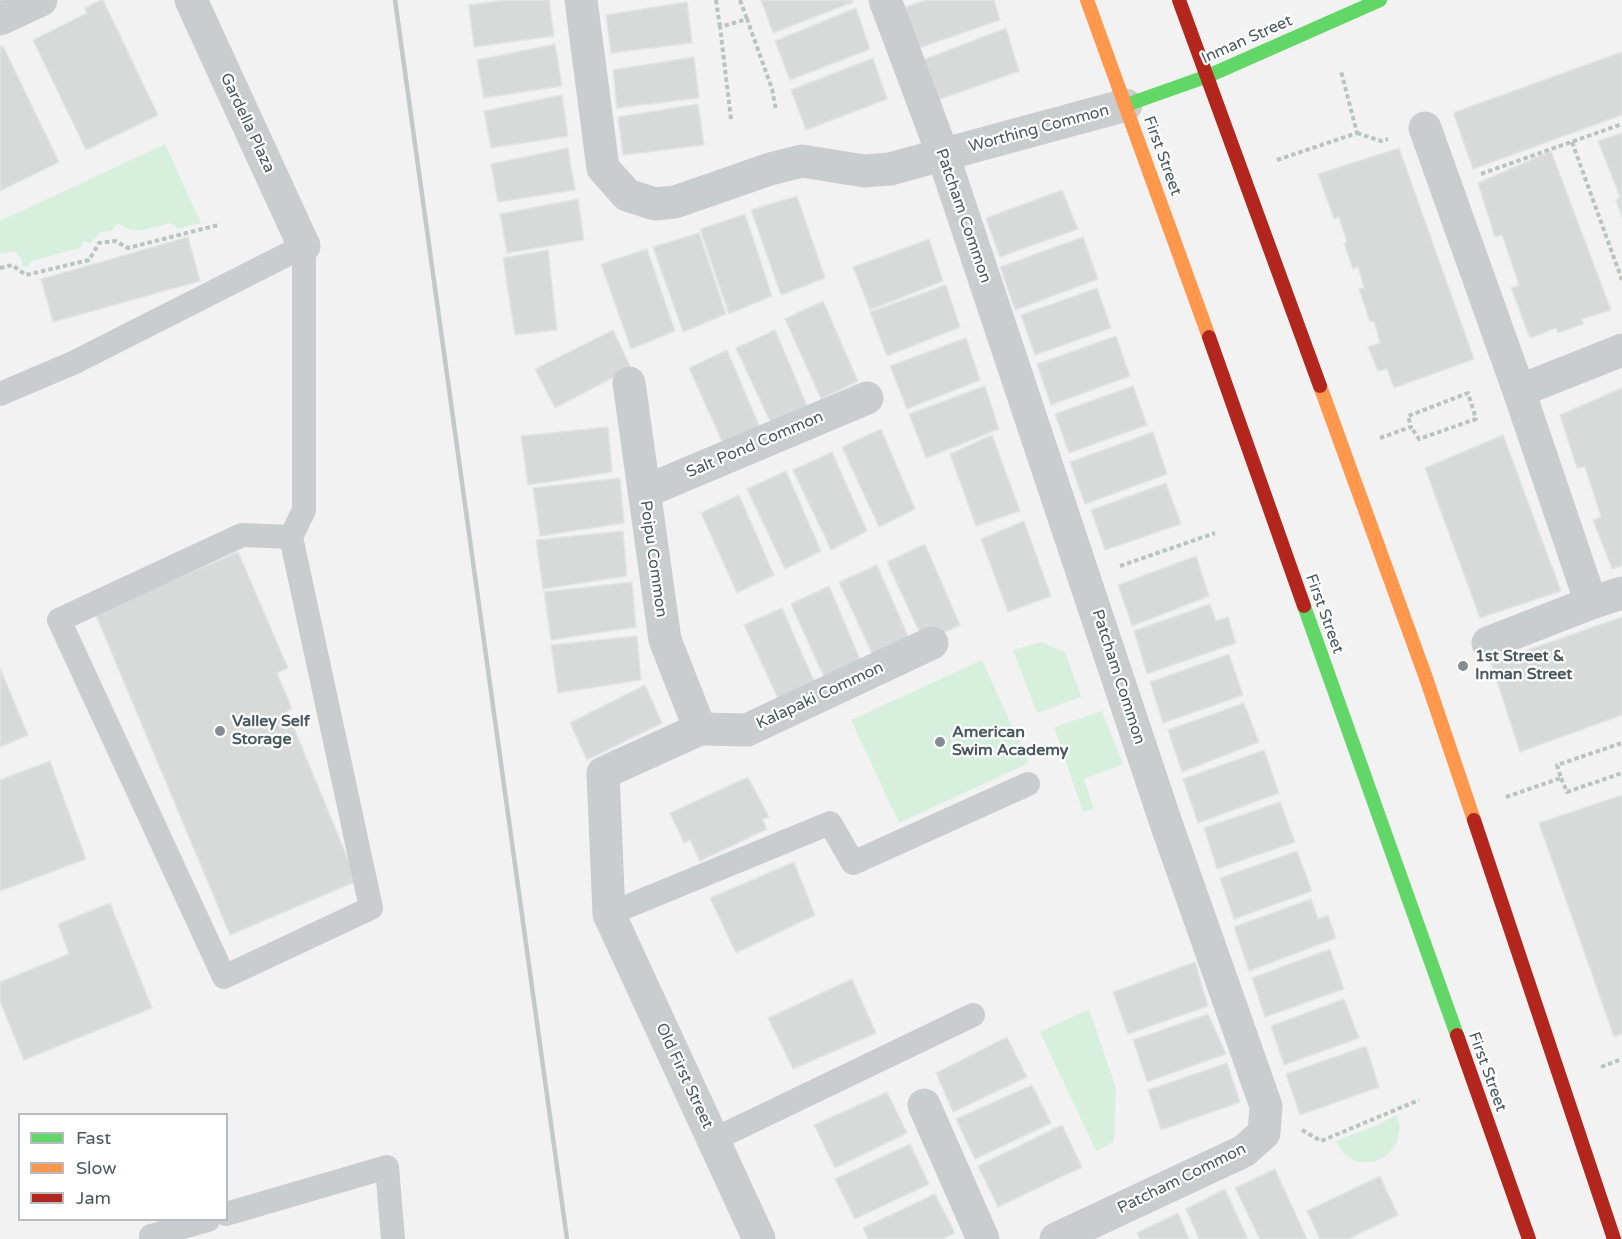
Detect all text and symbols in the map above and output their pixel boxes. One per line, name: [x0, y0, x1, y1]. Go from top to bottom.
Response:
street label: Inman Street: [1199, 11, 1295, 69]
street label: Gardella Plaza: [216, 70, 278, 176]
street label: Worthing Common: [967, 101, 1111, 157]
street label: First Street: [1139, 114, 1185, 198]
street label: Patcham Common: [931, 146, 995, 286]
street label: Salt Pond Common: [684, 407, 826, 483]
street label: Poipu Common: [635, 499, 671, 619]
street label: First Street: [1301, 572, 1347, 656]
street label: Patcham Common: [1087, 607, 1149, 747]
place label: 1st Street & Inman Street: [1475, 647, 1572, 685]
street label: Kalapaki Common: [753, 658, 887, 734]
marker: 1st Street & Inman Street: [1456, 659, 1470, 673]
place label: Valley Self Storage: [232, 712, 310, 750]
place label: American Swim Academy: [952, 723, 1068, 761]
marker: Valley Self Storage: [213, 724, 227, 738]
marker: American Swim Academy: [933, 735, 947, 749]
street label: Old First Street: [651, 1020, 717, 1132]
street label: First Street: [1464, 1030, 1510, 1114]
legend: [18, 1113, 228, 1221]
text: Fast: [76, 1127, 111, 1149]
street label: Patcham Common: [1115, 1140, 1249, 1218]
text: Slow: [76, 1157, 117, 1179]
text: Jam: [76, 1187, 111, 1209]

